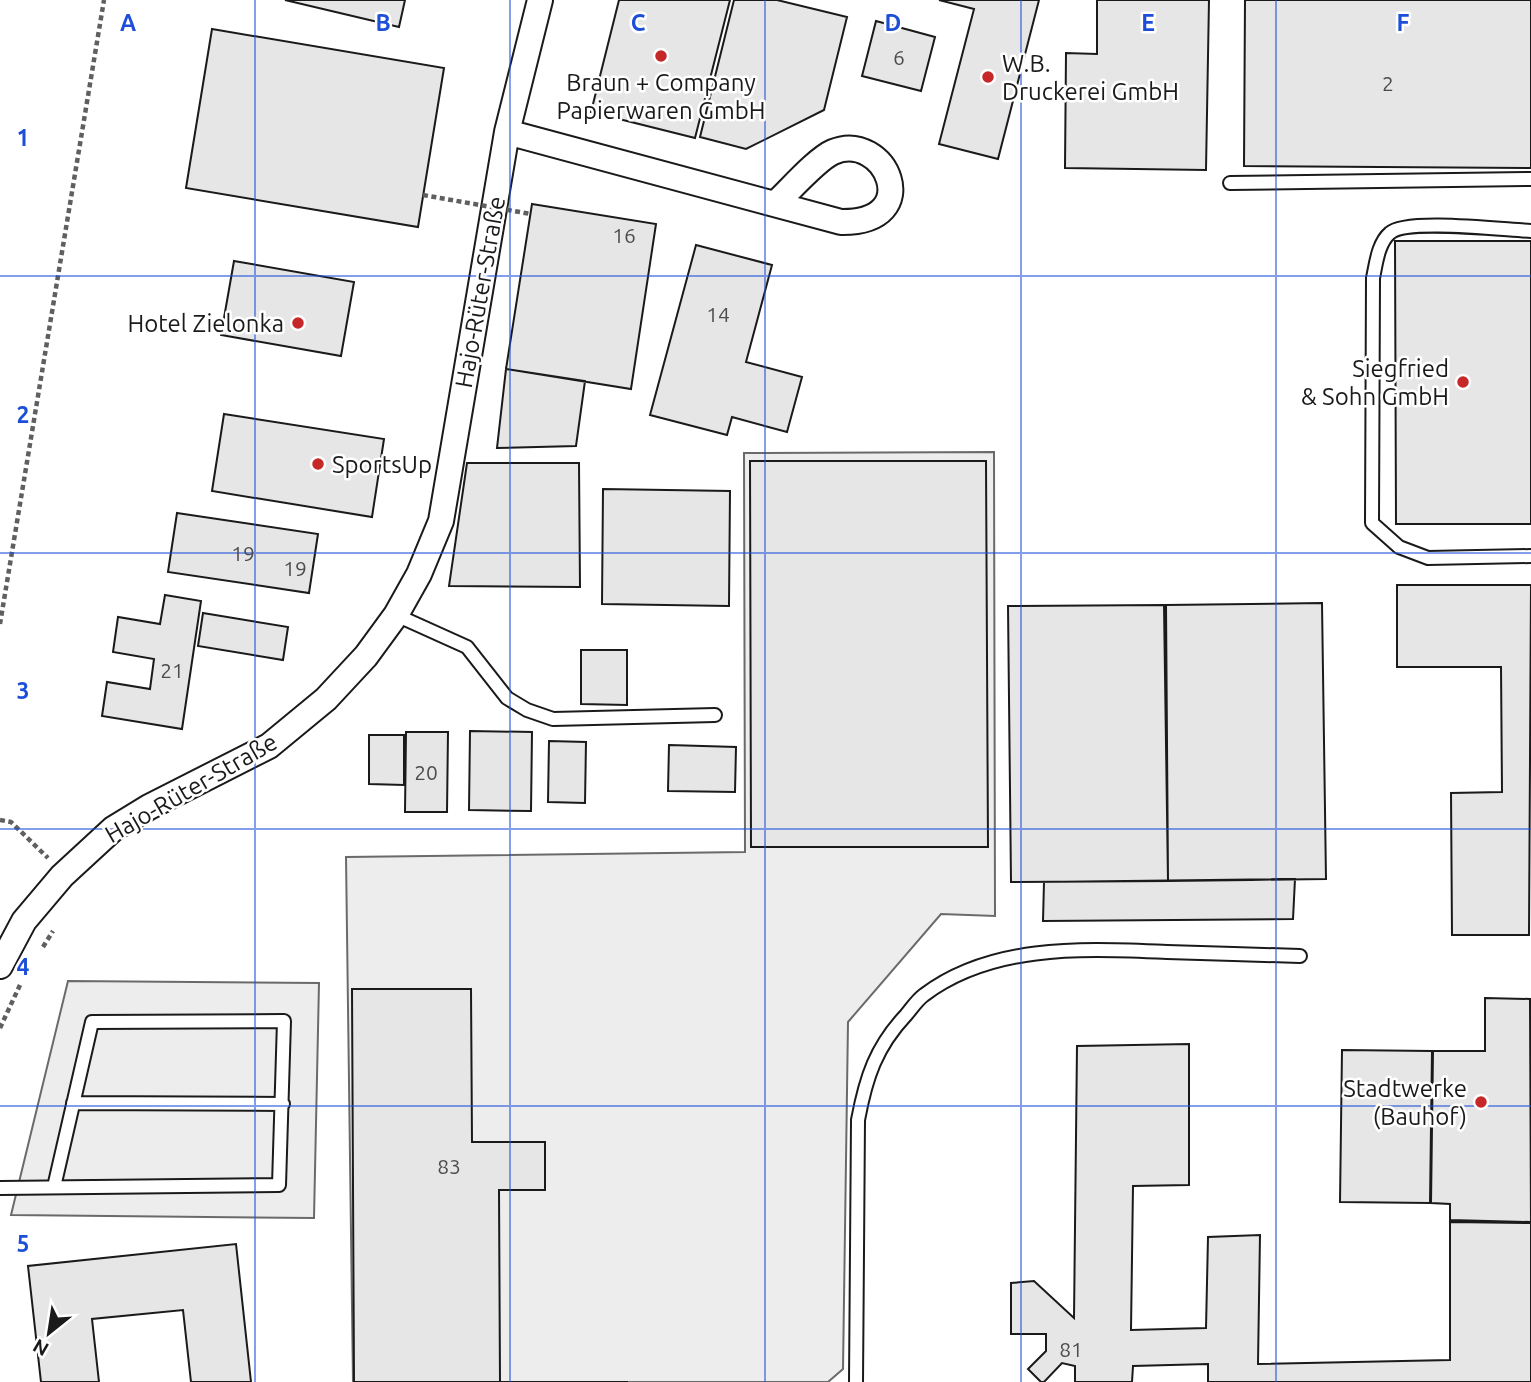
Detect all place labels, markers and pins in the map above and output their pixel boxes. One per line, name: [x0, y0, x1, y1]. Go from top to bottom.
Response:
marker: Braun + Company Papierwaren GmbH: [653, 48, 669, 64]
place label: W.B. Druckerei GmbH: [1002, 50, 1179, 105]
place label: Braun + Company Papierwaren GmbH: [556, 69, 766, 124]
marker: W.B. Druckerei GmbH: [980, 69, 996, 85]
place label: Hotel Zielonka: [127, 310, 284, 337]
marker: Hotel Zielonka: [290, 315, 306, 331]
place label: Siegfried & Sohn GmbH: [1301, 355, 1449, 410]
marker: Siegfried & Sohn GmbH: [1455, 374, 1471, 390]
place label: SportsUp: [332, 451, 432, 478]
marker: SportsUp: [310, 456, 326, 472]
place label: Stadtwerke (Bauhof): [1343, 1075, 1467, 1130]
marker: Stadtwerke (Bauhof): [1473, 1094, 1489, 1110]

